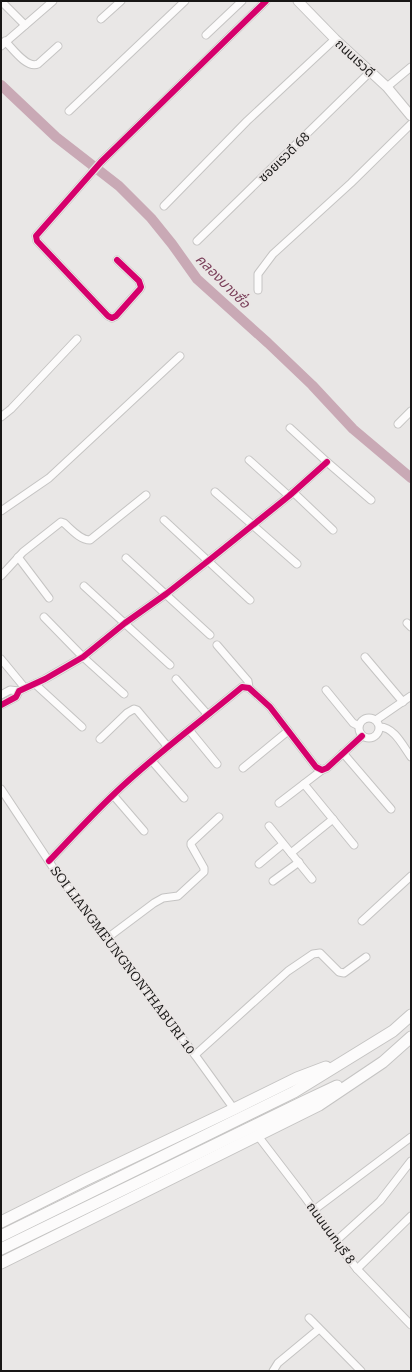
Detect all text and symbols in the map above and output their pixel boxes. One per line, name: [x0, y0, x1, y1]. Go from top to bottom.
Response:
street label: ถนนเรวดี: [332, 36, 378, 80]
street label: ซอยเรวดี 68: [256, 129, 312, 185]
water label: คลองบางซื่อ: [193, 249, 255, 312]
street label: SOI LIANGMEUNGNONTHABURI 10: [47, 863, 199, 1057]
street label: ถนนนนทบุรี 8: [304, 1199, 358, 1267]

